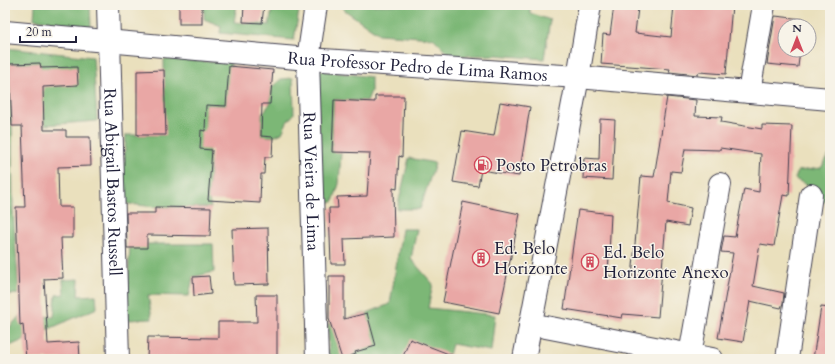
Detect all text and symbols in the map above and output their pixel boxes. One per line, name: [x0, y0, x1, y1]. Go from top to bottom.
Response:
scale bar: [20, 18, 76, 44]
north arrow: [777, 18, 817, 58]
text: N: [792, 21, 802, 36]
text: 20 m: [26, 24, 53, 40]
street label: Rua Professor Pedro de Lima Ramos: [286, 46, 549, 86]
street label: Rua Abigail Bastos Russell: [99, 88, 127, 277]
street label: Rua Vieira de Lima: [298, 111, 325, 252]
place label: Posto Petrobras: [496, 154, 607, 177]
fuel station icon: Posto Petrobras: [473, 155, 493, 175]
place label: Ed. Belo Horizonte: [494, 237, 568, 280]
place label: Ed. Belo Horizonte Anexo: [603, 241, 729, 284]
building icon: Ed. Belo Horizonte: [471, 248, 491, 268]
building icon: Ed. Belo Horizonte Anexo: [580, 252, 600, 272]

